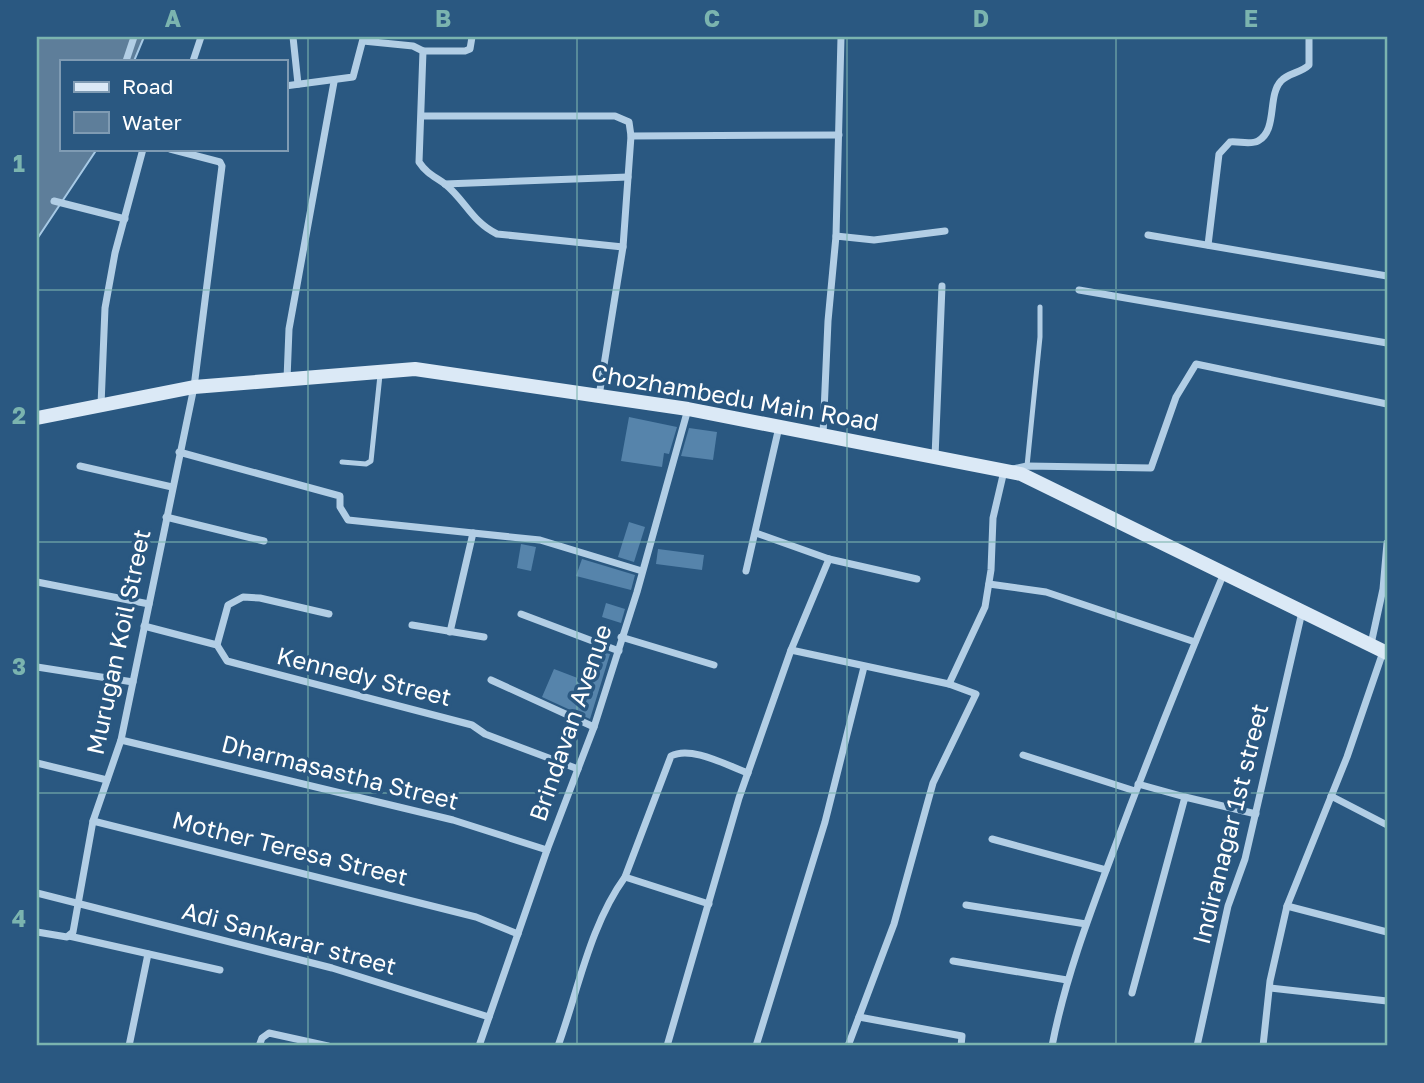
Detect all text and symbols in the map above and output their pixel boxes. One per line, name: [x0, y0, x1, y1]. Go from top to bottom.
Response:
text: A: [165, 4, 182, 32]
text: B: [435, 4, 451, 32]
text: C: [704, 4, 720, 32]
text: D: [973, 4, 989, 32]
text: E: [1244, 4, 1258, 32]
legend: [60, 60, 287, 150]
text: Road: [122, 73, 173, 99]
text: Water: [122, 109, 182, 135]
text: 1: [13, 149, 25, 177]
street label: Chozhambedu Main Road: [589, 357, 881, 436]
text: 2: [12, 401, 26, 429]
street label: Murugan Koil Street: [79, 526, 156, 757]
street label: Brindavan Avenue: [522, 620, 617, 825]
street label: Kennedy Street: [274, 640, 455, 711]
text: 3: [12, 652, 26, 680]
street label: Indiranagar 1st street: [1186, 700, 1273, 947]
street label: Dharmasastha Street: [219, 728, 462, 815]
street label: Mother Teresa Street: [170, 804, 411, 891]
street label: Adi Sankarar street: [179, 895, 400, 980]
text: 4: [12, 904, 26, 932]

